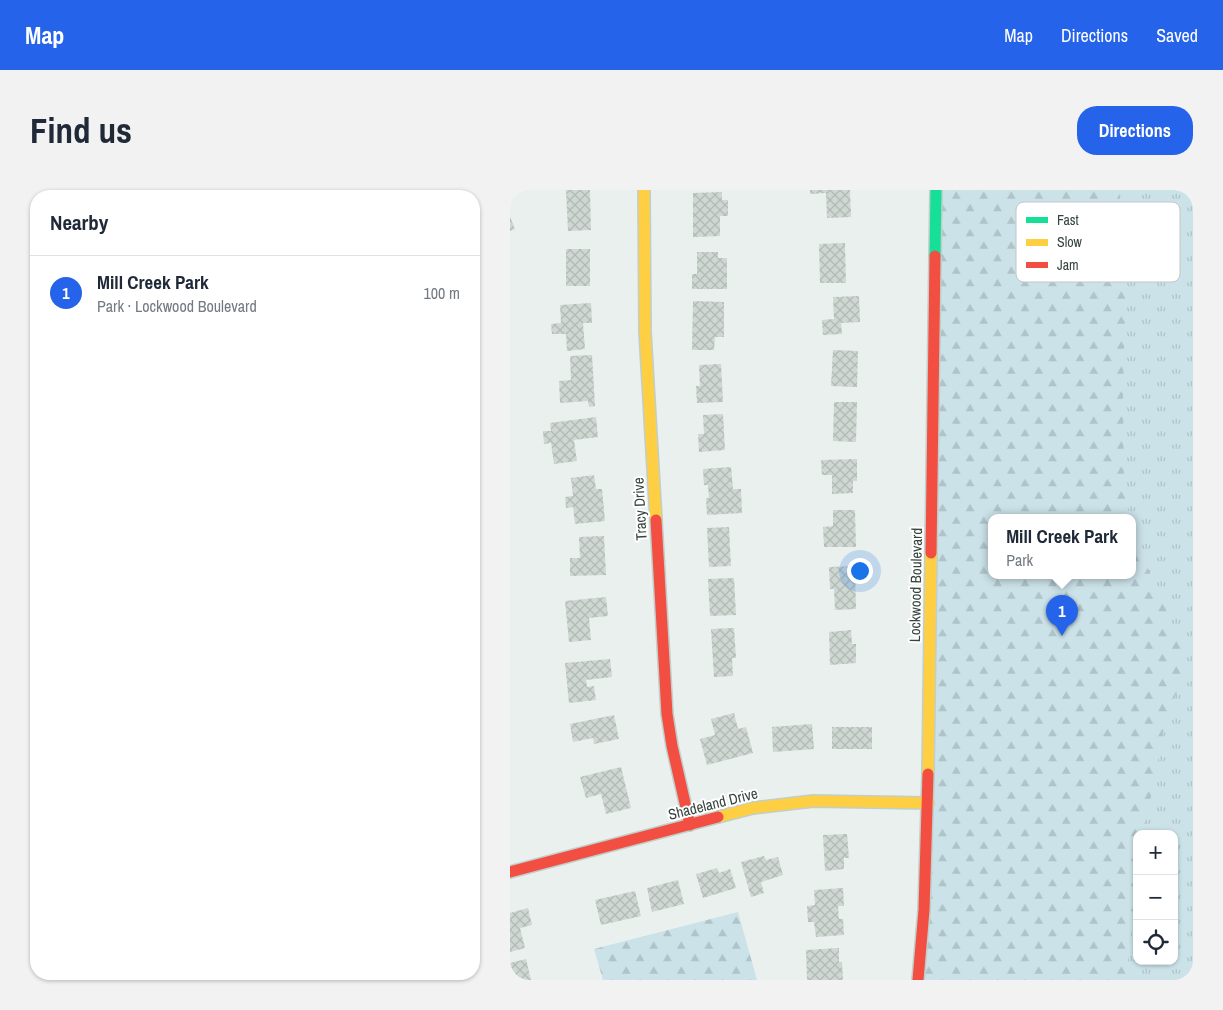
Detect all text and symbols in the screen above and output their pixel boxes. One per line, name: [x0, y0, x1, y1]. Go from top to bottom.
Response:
text: Map: [25, 19, 64, 51]
text: Map: [1004, 23, 1033, 48]
text: Directions: [1061, 23, 1128, 48]
text: Saved: [1156, 23, 1198, 48]
button: Directions: [1077, 106, 1193, 155]
text: Find us: [30, 107, 132, 154]
legend: [1016, 202, 1180, 282]
text: Nearby: [50, 208, 108, 237]
text: Fast: [1057, 211, 1079, 229]
text: Slow: [1057, 233, 1083, 251]
text: Jam: [1057, 256, 1079, 274]
text: Mill Creek Park: [97, 269, 209, 295]
text: 1: [62, 282, 70, 304]
text: 100 m: [424, 282, 460, 304]
text: Park · Lockwood Boulevard: [97, 295, 257, 317]
street label: Tracy Drive: [627, 477, 652, 541]
popup: [988, 514, 1136, 579]
text: Mill Creek Park: [1006, 523, 1118, 549]
street label: Lockwood Boulevard: [904, 528, 927, 642]
text: Park: [1006, 549, 1033, 571]
your location: [847, 558, 873, 584]
pin: 1: [1046, 595, 1078, 636]
street label: Shadeland Drive: [666, 782, 760, 825]
map controls: [1133, 830, 1178, 965]
button: +: [1133, 830, 1178, 875]
button: −: [1133, 875, 1178, 920]
button: locate: [1133, 920, 1178, 965]

